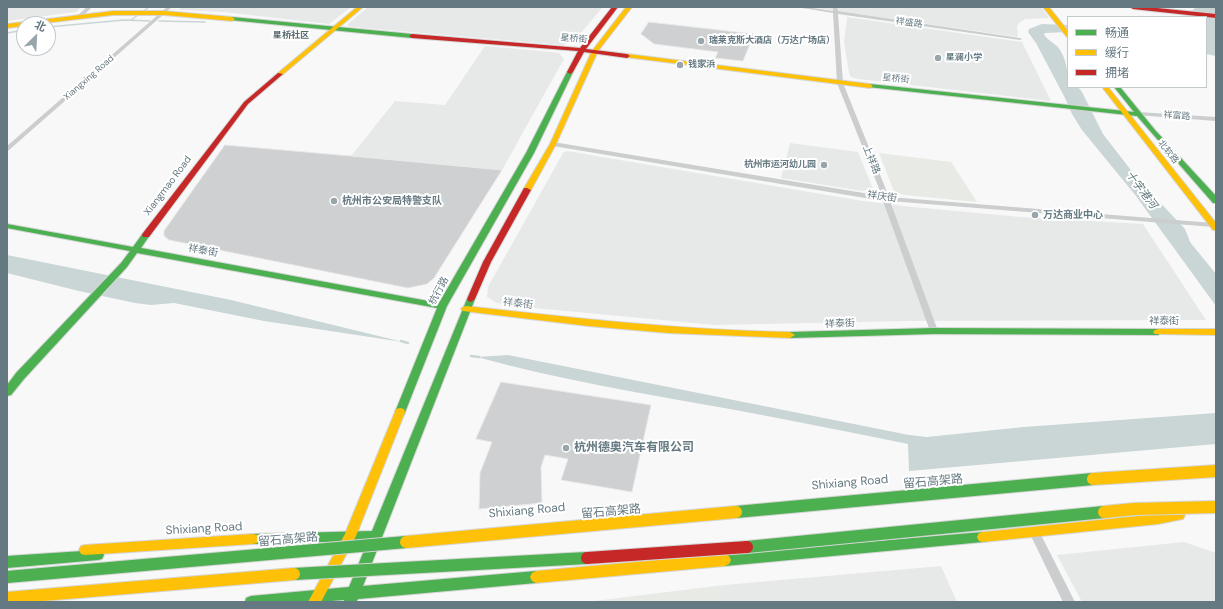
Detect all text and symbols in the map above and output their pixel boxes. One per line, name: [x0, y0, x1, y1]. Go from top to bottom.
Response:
north arrow: [16, 16, 56, 56]
street label: 祥盛路: [895, 16, 923, 30]
legend: [1067, 16, 1207, 88]
text: 北: [33, 17, 48, 35]
text: 畅通: [1105, 25, 1129, 41]
district label: 星桥社区: [273, 31, 309, 41]
street label: 星桥街: [560, 32, 588, 46]
marker: 瑞莱克斯大酒店（万达广场店）: [696, 36, 706, 46]
place label: 瑞莱克斯大酒店（万达广场店）: [709, 36, 835, 46]
text: 缓行: [1105, 45, 1129, 61]
street label: Xiangxing Road: [62, 53, 116, 103]
marker: 星澜小学: [933, 53, 943, 63]
place label: 星澜小学: [946, 53, 982, 63]
marker: 钱家浜: [675, 60, 685, 70]
place label: 钱家浜: [688, 60, 715, 70]
text: 拥堵: [1105, 65, 1129, 81]
street label: 星桥街: [882, 72, 910, 86]
street label: 祥富路: [1163, 110, 1191, 122]
street label: 北软路: [1155, 138, 1181, 166]
street label: 上祥路: [860, 144, 882, 176]
street label: Xiangmao Road: [142, 154, 194, 218]
place label: 杭州市运河幼儿园: [744, 160, 816, 170]
marker: 杭州市运河幼儿园: [819, 160, 829, 170]
water label: 十字港河: [1122, 168, 1160, 212]
street label: 祥庆街: [866, 189, 898, 205]
place label: 杭州市公安局特警支队: [342, 195, 442, 207]
marker: 杭州市公安局特警支队: [329, 196, 339, 206]
place label: 万达商业中心: [1043, 209, 1103, 221]
marker: 万达商业中心: [1030, 210, 1040, 220]
street label: 祥泰街: [187, 242, 219, 260]
street label: 杭行路: [427, 275, 451, 307]
street label: 祥泰街: [502, 296, 534, 312]
street label: 祥泰街: [1149, 315, 1179, 327]
street label: 祥泰街: [825, 317, 855, 331]
place label: 杭州德奥汽车有限公司: [574, 441, 694, 455]
marker: 杭州德奥汽车有限公司: [561, 443, 571, 453]
street label: Shixiang Road: [811, 472, 889, 494]
street label: 留石高架路: [902, 472, 964, 492]
street label: Shixiang Road: [488, 500, 566, 522]
street label: 留石高架路: [580, 502, 642, 522]
street label: Shixiang Road: [165, 520, 243, 538]
street label: 留石高架路: [257, 530, 319, 550]

